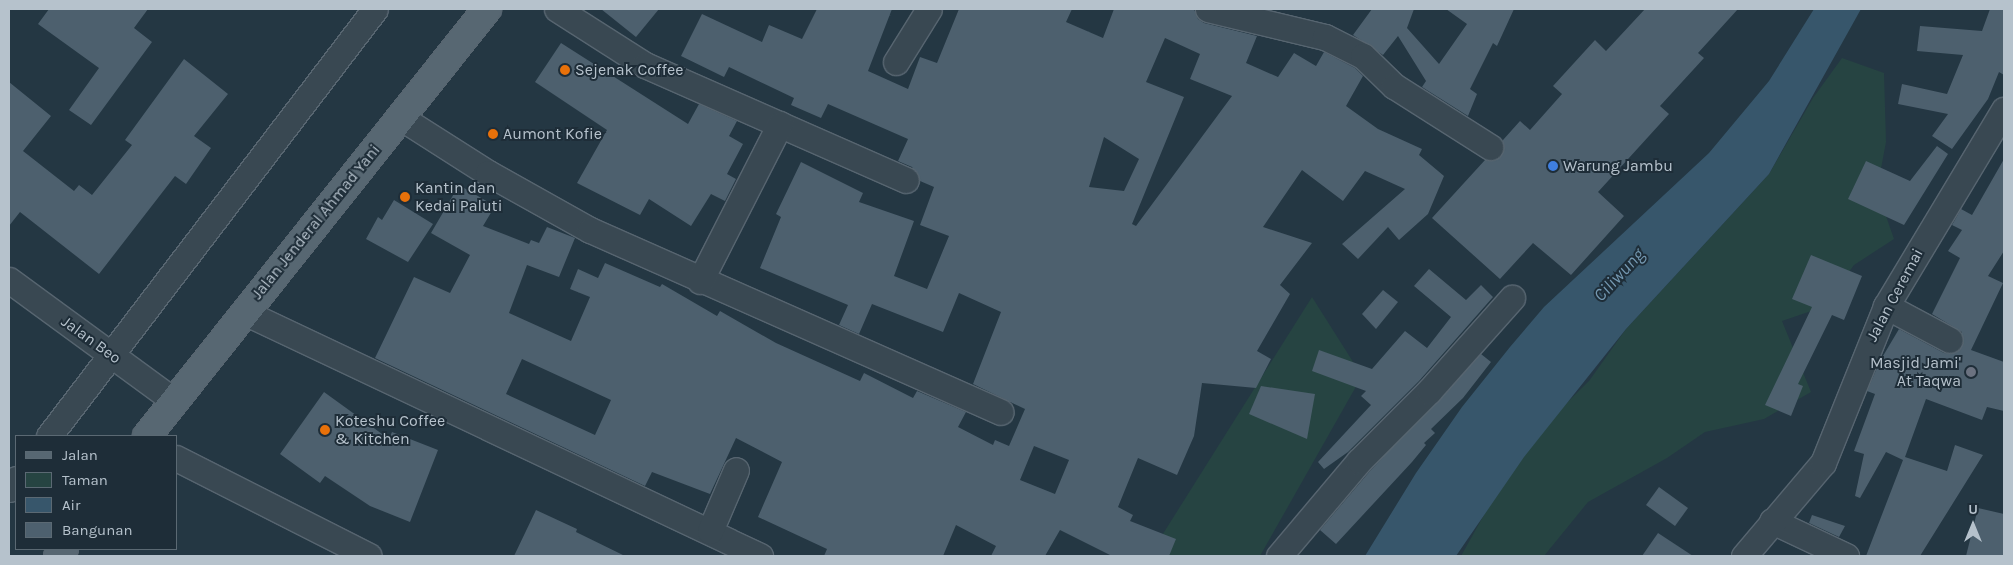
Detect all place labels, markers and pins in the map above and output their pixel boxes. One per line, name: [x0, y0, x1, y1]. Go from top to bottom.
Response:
place label: Sejenak Coffee: [575, 60, 683, 80]
marker: Sejenak Coffee: [559, 64, 571, 76]
place label: Aumont Kofie: [503, 124, 602, 144]
marker: Aumont Kofie: [487, 128, 499, 140]
place label: Warung Jambu: [1563, 156, 1673, 176]
marker: Warung Jambu: [1547, 160, 1559, 172]
place label: Kantin dan Kedai Paluti: [415, 178, 502, 216]
marker: Kantin dan Kedai Paluti: [399, 191, 411, 203]
place label: Masjid Jami' At Taqwa: [1870, 353, 1961, 391]
marker: Masjid Jami' At Taqwa: [1965, 366, 1977, 378]
place label: Koteshu Coffee & Kitchen: [335, 411, 445, 449]
marker: Koteshu Coffee & Kitchen: [319, 424, 331, 436]

